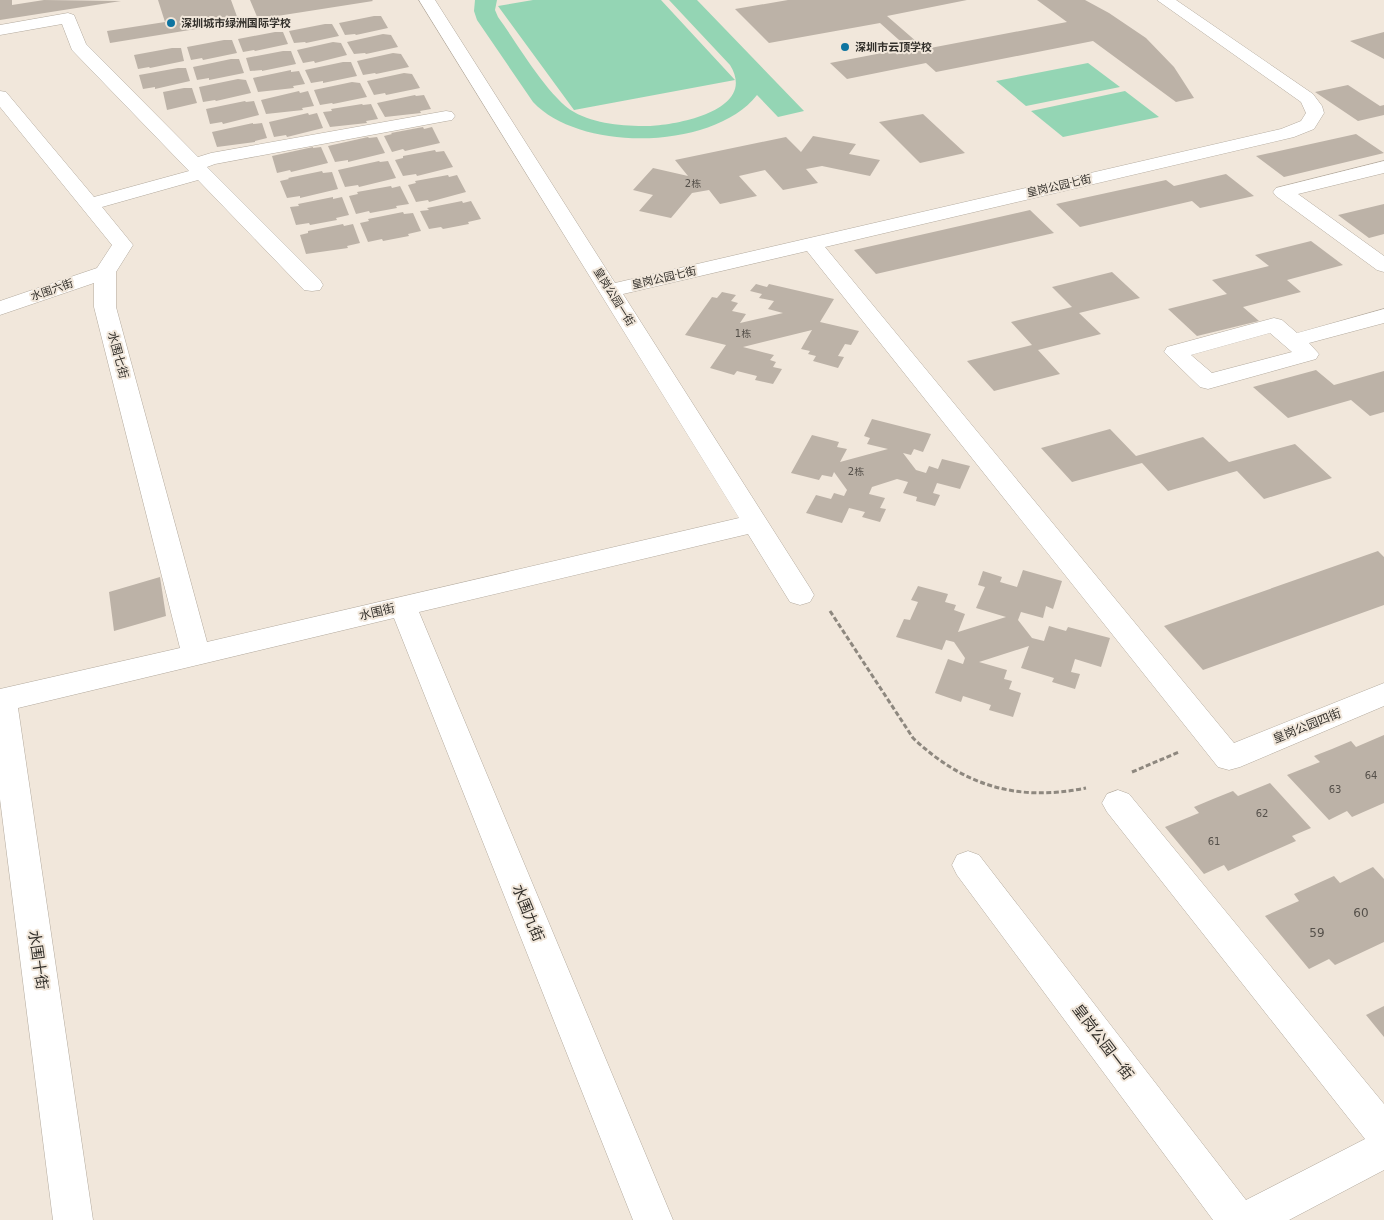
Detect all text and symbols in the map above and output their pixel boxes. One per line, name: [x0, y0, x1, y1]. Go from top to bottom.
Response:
marker: 深圳城市绿洲国际学校: [165, 17, 177, 29]
place label: 深圳城市绿洲国际学校: [181, 17, 291, 30]
marker: 深圳市云顶学校: [839, 41, 851, 53]
place label: 深圳市云顶学校: [855, 41, 932, 54]
street label: 皇岗公园七街: [1025, 172, 1093, 200]
house number: 2栋: [685, 178, 701, 189]
street label: 皇岗公园七街: [630, 264, 698, 292]
street label: 皇岗公园一街: [591, 266, 637, 328]
street label: 水围六街: [29, 277, 75, 303]
house number: 1栋: [735, 328, 751, 339]
street label: 水围七街: [105, 330, 131, 380]
house number: 2栋: [848, 466, 864, 477]
street label: 水围街: [358, 601, 396, 623]
street label: 皇岗公园四街: [1271, 706, 1343, 746]
house number: 64: [1365, 770, 1377, 781]
house number: 63: [1329, 784, 1341, 795]
house number: 62: [1256, 808, 1268, 819]
house number: 61: [1208, 836, 1220, 847]
street label: 水围九街: [508, 882, 548, 944]
house number: 60: [1353, 906, 1369, 920]
house number: 59: [1309, 926, 1325, 940]
street label: 水围十街: [25, 929, 51, 991]
street label: 皇岗公园一街: [1069, 1001, 1137, 1083]

